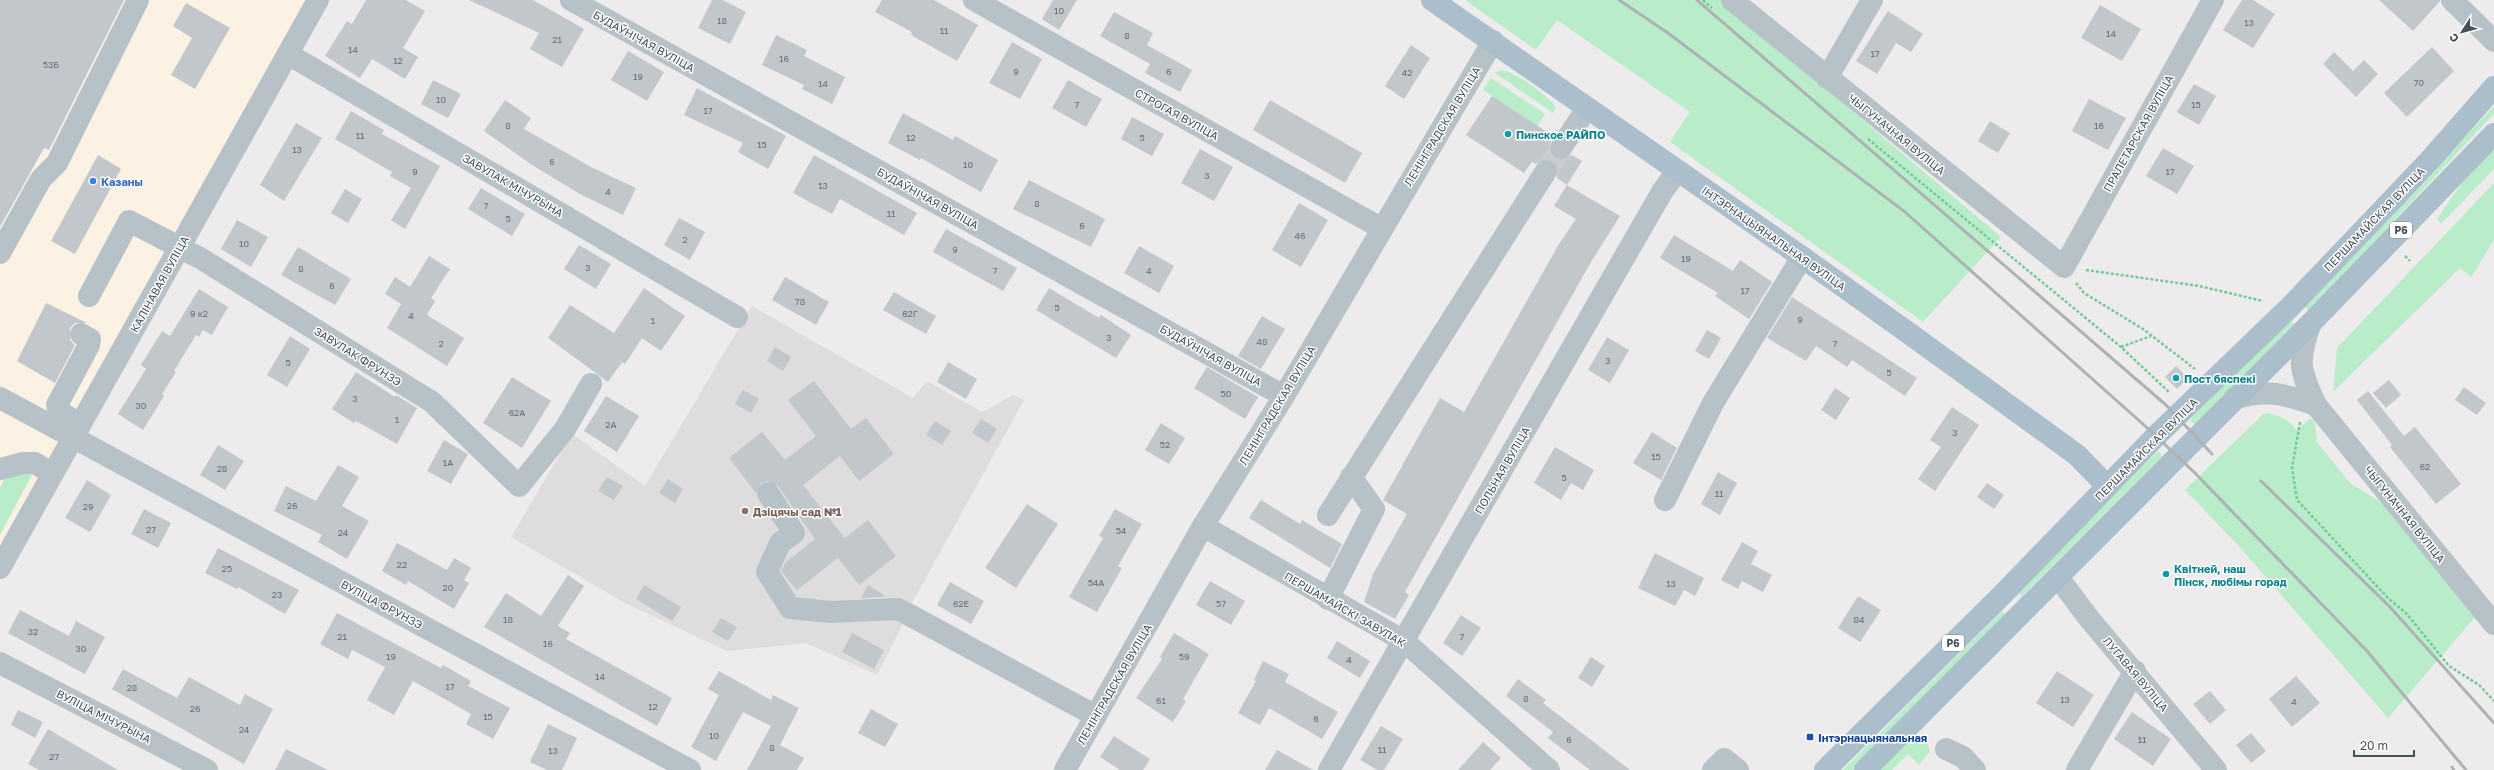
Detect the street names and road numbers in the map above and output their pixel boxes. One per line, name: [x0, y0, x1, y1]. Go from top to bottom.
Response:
street label: БУДАЎНІЧАЯ ВУЛІЦА: [591, 8, 698, 75]
street label: ЛЕНІНГРАДСКАЯ ВУЛІЦА: [1401, 63, 1483, 188]
street label: ПРАЛЕТАРСКАЯ ВУЛІЦА: [2100, 72, 2176, 194]
street label: СТРОГАЯ ВУЛІЦА: [1133, 86, 1221, 143]
street label: ЧЫГУНАЧНАЯ ВУЛІЦА: [1846, 91, 1948, 177]
street label: ЗАВУЛАК МІЧУРЫНА: [460, 151, 566, 219]
street label: ПЕРШАМАЙСКАЯ ВУЛІЦА: [2321, 164, 2428, 274]
street label: БУДАЎНІЧАЯ ВУЛІЦА: [875, 165, 982, 232]
street label: ІНТЭРНАЦЫЯНАЛЬНАЯ ВУЛІЦА: [1700, 183, 1849, 293]
road number: Р6: [2390, 222, 2412, 238]
street label: КАЛІНАВАЯ ВУЛІЦА: [127, 233, 191, 335]
street label: БУДАЎНІЧАЯ ВУЛІЦА: [1158, 322, 1265, 389]
street label: ЗАВУЛАК ФРУНЗЭ: [312, 324, 404, 388]
street label: ЛЕНІНГРАДСКАЯ ВУЛІЦА: [1236, 342, 1318, 467]
street label: ПЕРШАМАЙСКАЯ ВУЛІЦА: [2092, 395, 2200, 503]
street label: ПОЛЬНАЯ ВУЛІЦА: [1472, 424, 1533, 516]
street label: ЧЫГУНАЧНАЯ ВУЛІЦА: [2362, 463, 2448, 565]
street label: ПЕРШАМАЙСКІ ЗАВУЛАК: [1282, 569, 1408, 649]
street label: ВУЛІЦА ФРУНЗЭ: [339, 577, 425, 631]
street label: ЛЕНІНГРАДСКАЯ ВУЛІЦА: [1074, 621, 1154, 747]
street label: ЛУГАВАЯ ВУЛІЦА: [2101, 634, 2171, 714]
road number: Р6: [1942, 635, 1964, 651]
street label: ВУЛІЦА МІЧУРЫНА: [55, 687, 154, 746]

